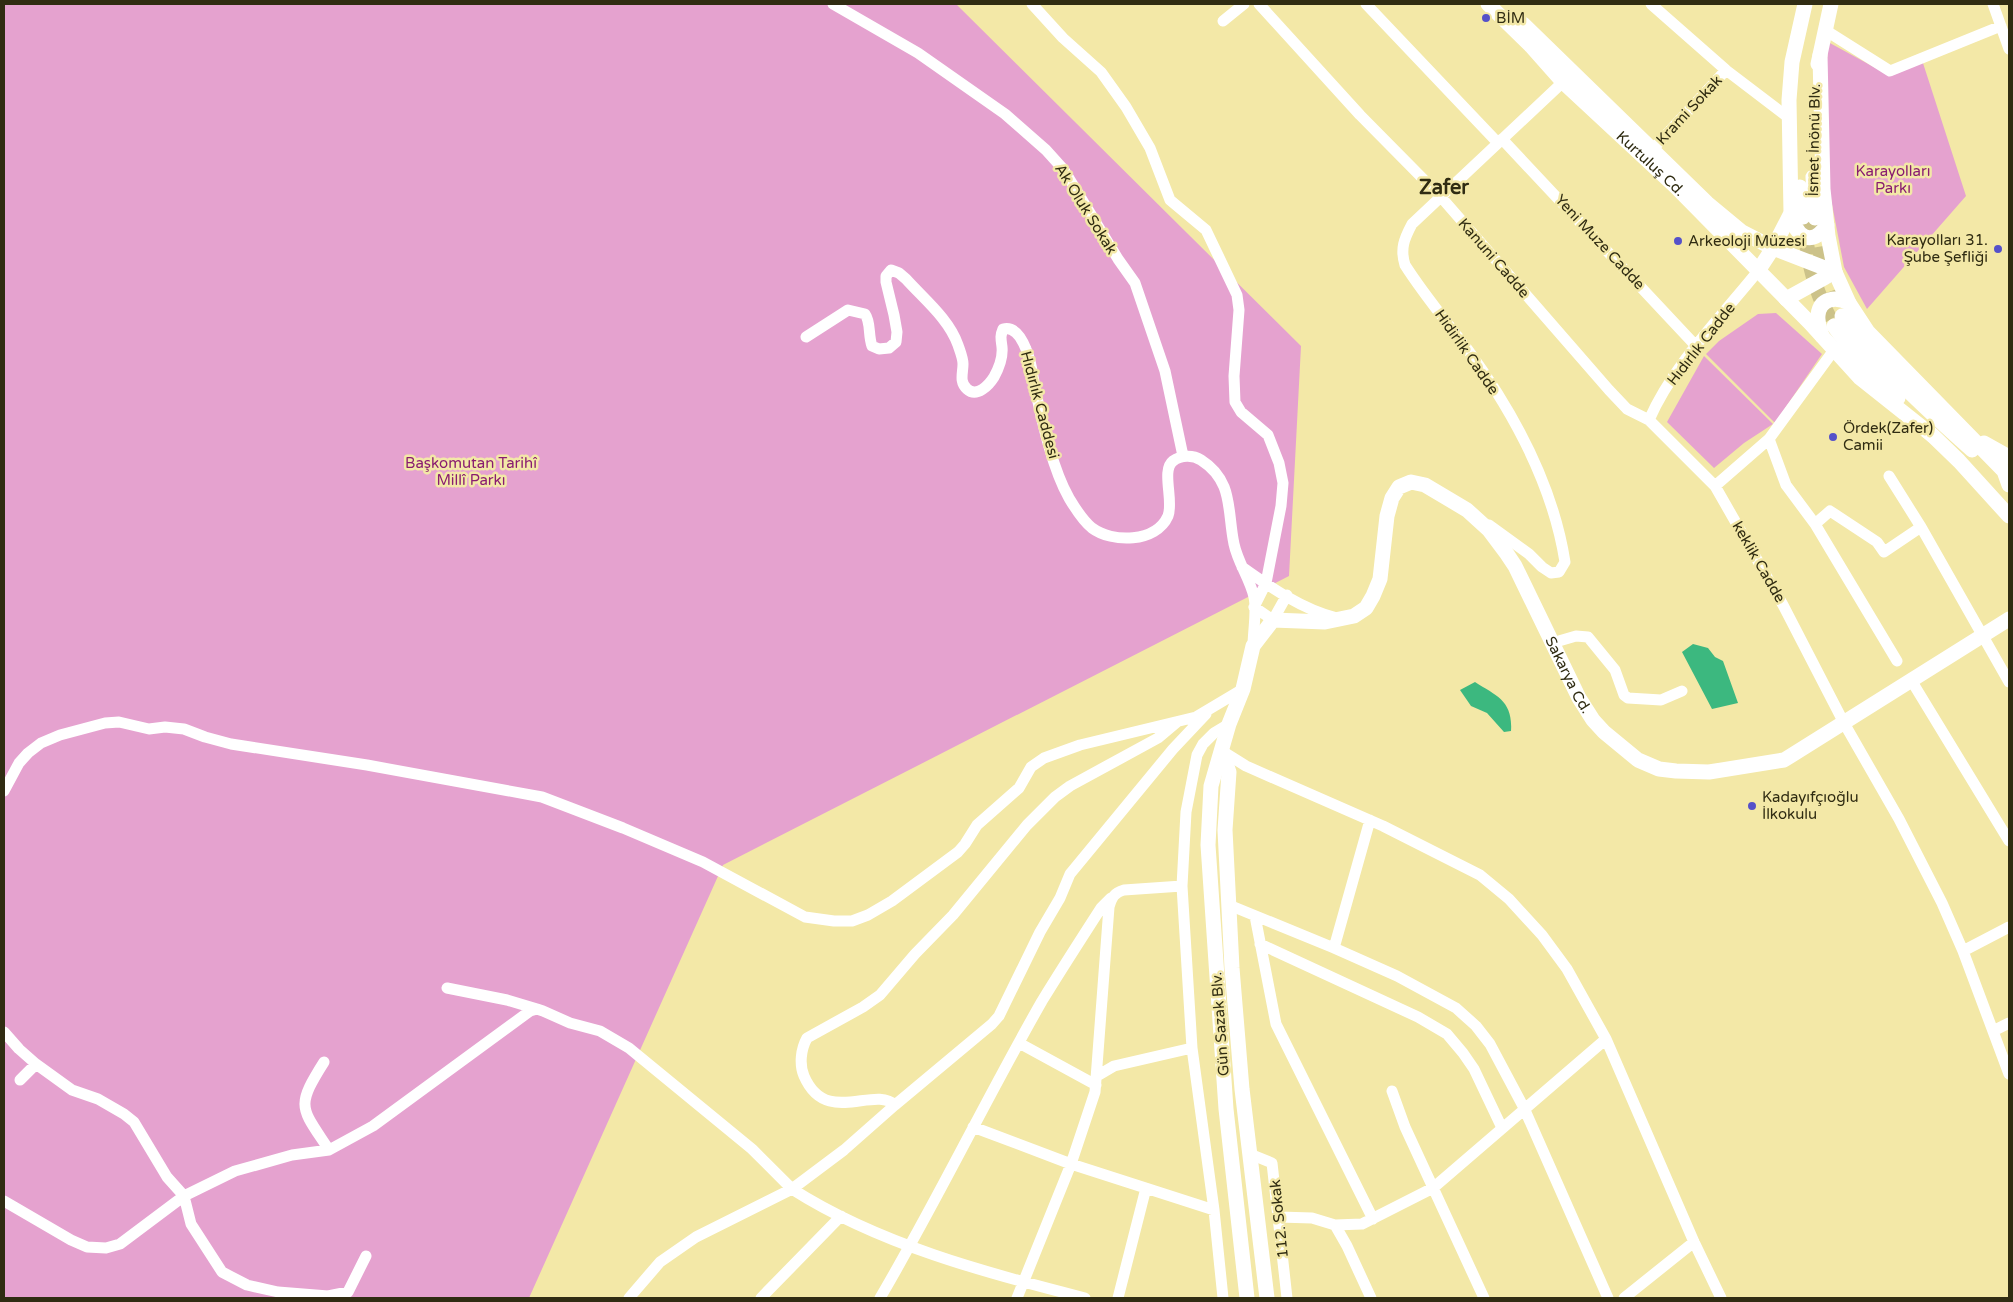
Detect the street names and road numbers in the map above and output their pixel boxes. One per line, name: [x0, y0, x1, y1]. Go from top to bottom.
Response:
street label: Krami Sokak: [1652, 71, 1726, 149]
street label: İsmet İnönü Blv.: [1804, 83, 1824, 197]
street label: Kurtuluş Cd.: [1613, 127, 1689, 200]
street label: Ak Oluk Sokak: [1051, 160, 1121, 258]
street label: Yeni Muze Cadde: [1551, 191, 1649, 293]
street label: Kanuni Cadde: [1454, 214, 1534, 302]
street label: Hıdırlık Cadde: [1663, 299, 1739, 389]
street label: Hidirlik Cadde: [1431, 306, 1503, 398]
street label: Hıdırlık Caddesi: [1017, 349, 1063, 461]
street label: keklik Cadde: [1729, 518, 1789, 606]
street label: Sakarya Cd.: [1541, 633, 1595, 717]
street label: Gün Sazak Blv.: [1207, 971, 1233, 1077]
street label: 112. Sokak: [1266, 1179, 1292, 1259]

